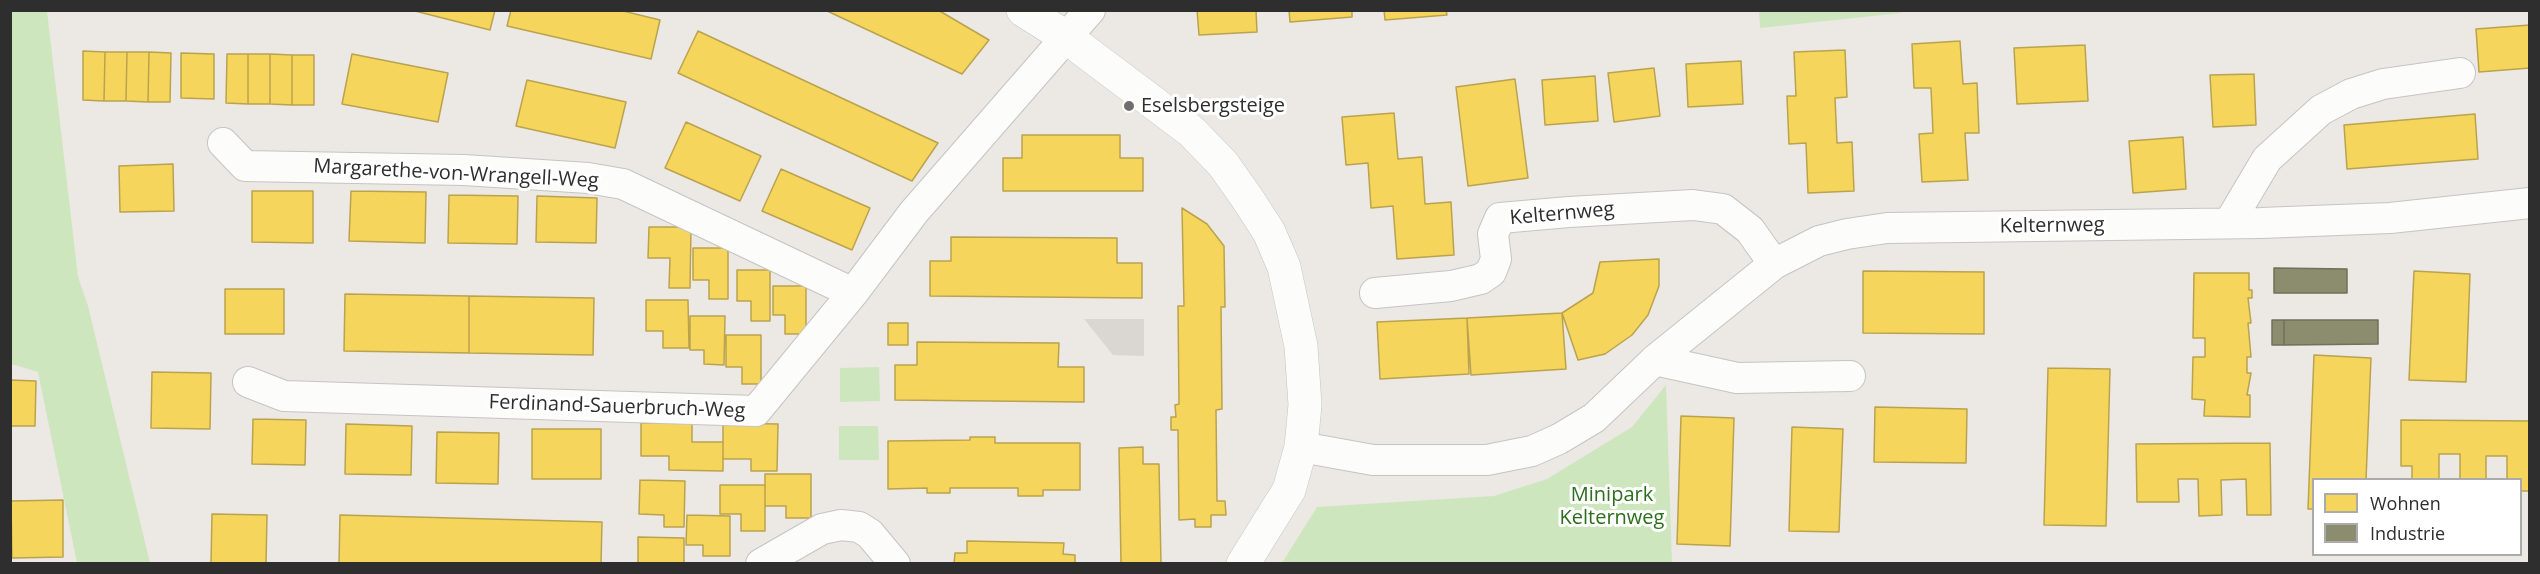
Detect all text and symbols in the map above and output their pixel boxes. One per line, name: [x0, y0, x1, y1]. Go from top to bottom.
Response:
place label: Eselsbergsteige: [1141, 94, 1285, 118]
marker: Eselsbergsteige: [1122, 99, 1136, 113]
street label: Margarethe-von-Wrangell-Weg: [313, 155, 599, 193]
street label: Kelternweg: [1509, 197, 1615, 231]
street label: Kelternweg: [1999, 213, 2105, 239]
street label: Ferdinand-Sauerbruch-Weg: [488, 391, 746, 423]
legend: [2312, 478, 2522, 556]
park label: Minipark Kelternweg: [1560, 483, 1664, 530]
text: Wohnen: [2370, 491, 2441, 515]
text: Industrie: [2370, 521, 2445, 545]

